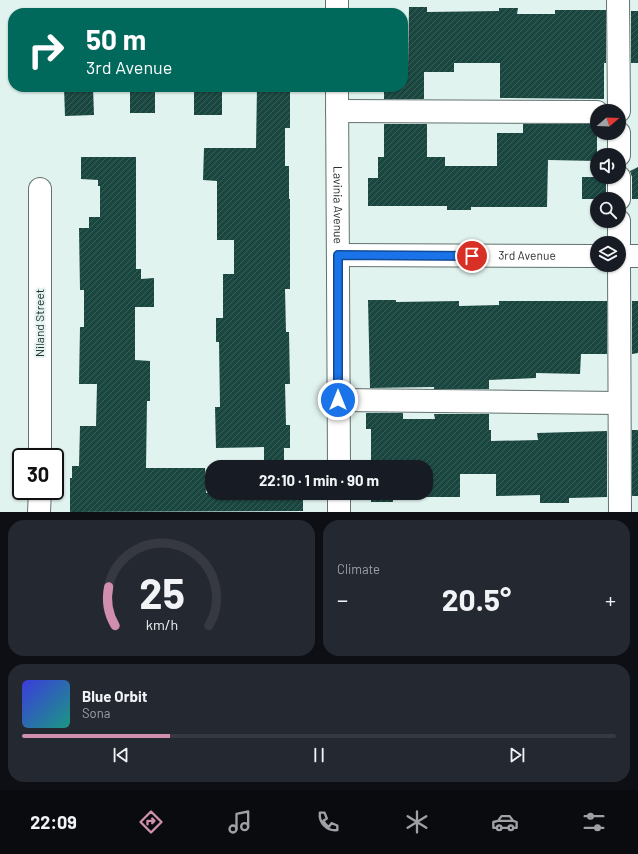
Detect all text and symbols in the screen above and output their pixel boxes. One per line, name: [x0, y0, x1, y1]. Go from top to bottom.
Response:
text: 50 m: [86, 22, 146, 56]
icon: right: [20, 24, 72, 76]
text: 3rd Avenue: [86, 56, 172, 78]
north arrow: [590, 104, 626, 140]
map controls: [590, 104, 626, 272]
button: sound: [590, 148, 626, 184]
street label: Lavinia Avenue: [331, 166, 346, 244]
button: search: [590, 192, 626, 228]
button: layers: [590, 236, 626, 272]
pin: [455, 239, 489, 273]
icon: arrive: [461, 245, 483, 267]
street label: 3rd Avenue: [498, 248, 556, 262]
street label: Niland Street: [32, 289, 46, 357]
position arrow: [317, 379, 359, 421]
speed limit sign: 30: [12, 448, 64, 500]
text: 22:10 · 1 min · 90 m: [259, 471, 379, 489]
text: Climate: [337, 561, 380, 577]
text: 25: [139, 567, 184, 617]
text: 20.5°: [442, 581, 511, 617]
text: −: [337, 586, 348, 612]
text: +: [605, 586, 616, 612]
text: km/h: [145, 616, 178, 633]
text: Blue Orbit: [82, 687, 147, 705]
text: Sona: [82, 705, 110, 721]
icon: previous: [110, 744, 132, 766]
icon: pause: [308, 744, 330, 766]
icon: next: [506, 744, 528, 766]
icon: directions: [137, 808, 165, 836]
icon: music: [226, 808, 254, 836]
icon: phone: [314, 808, 342, 836]
icon: climate: [403, 808, 431, 836]
icon: car: [491, 808, 519, 836]
icon: filters: [580, 808, 608, 836]
text: 22:09: [30, 811, 77, 833]

